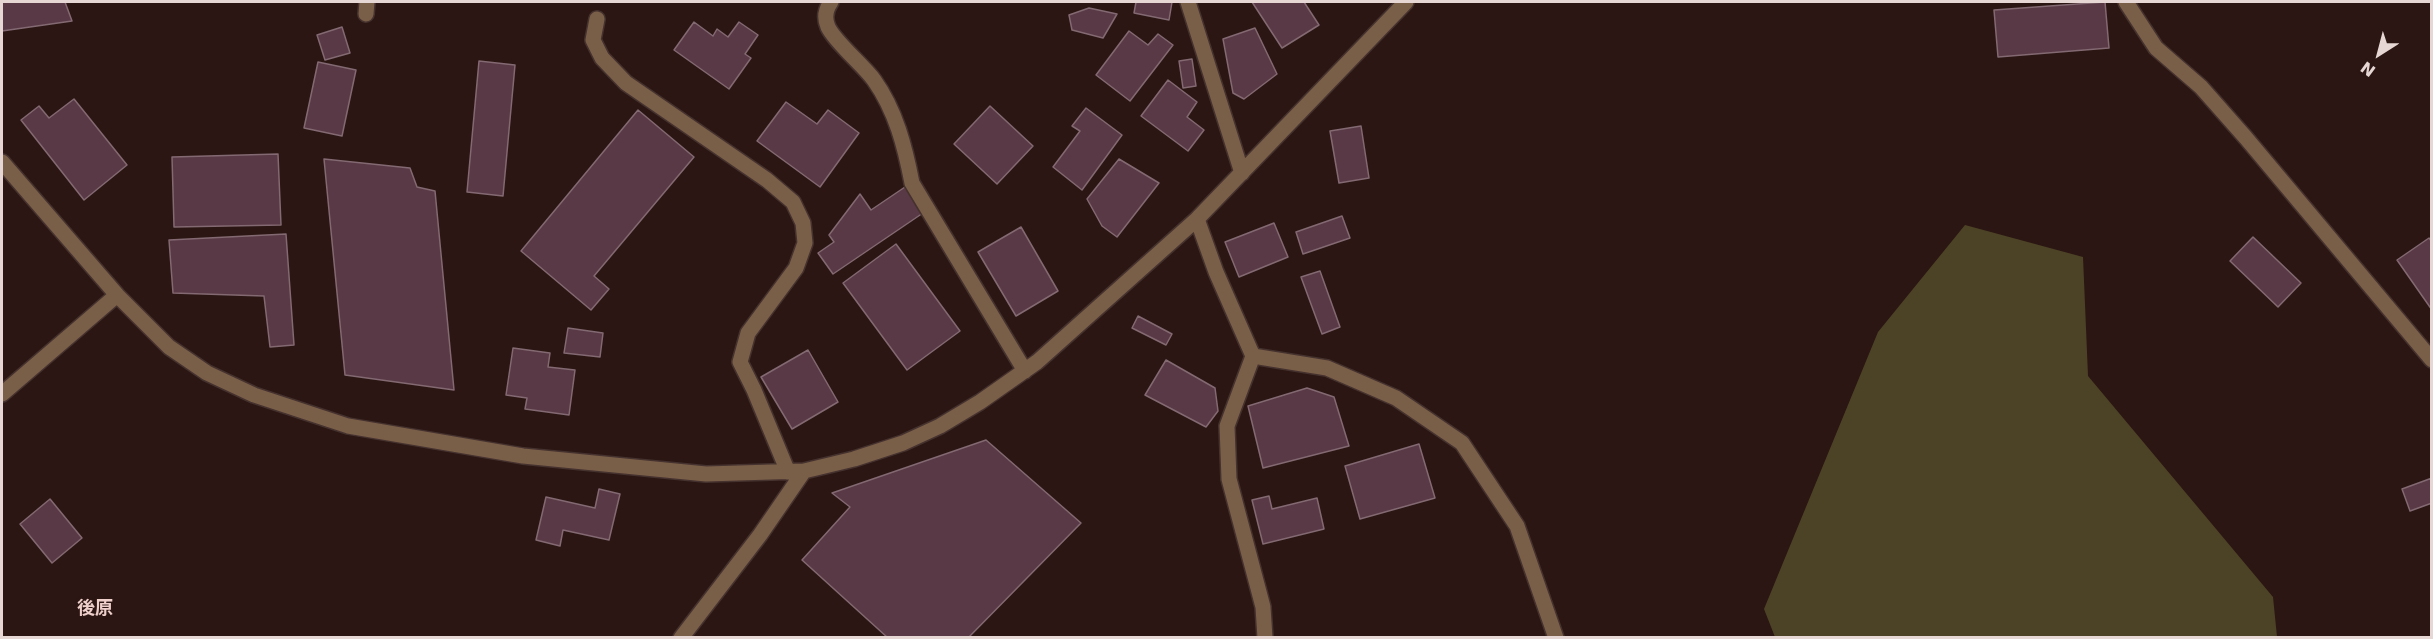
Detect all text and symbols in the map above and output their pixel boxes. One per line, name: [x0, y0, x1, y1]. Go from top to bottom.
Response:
north arrow: [2349, 24, 2409, 84]
text: N: [2357, 57, 2379, 81]
district label: 後原: [77, 598, 113, 620]

